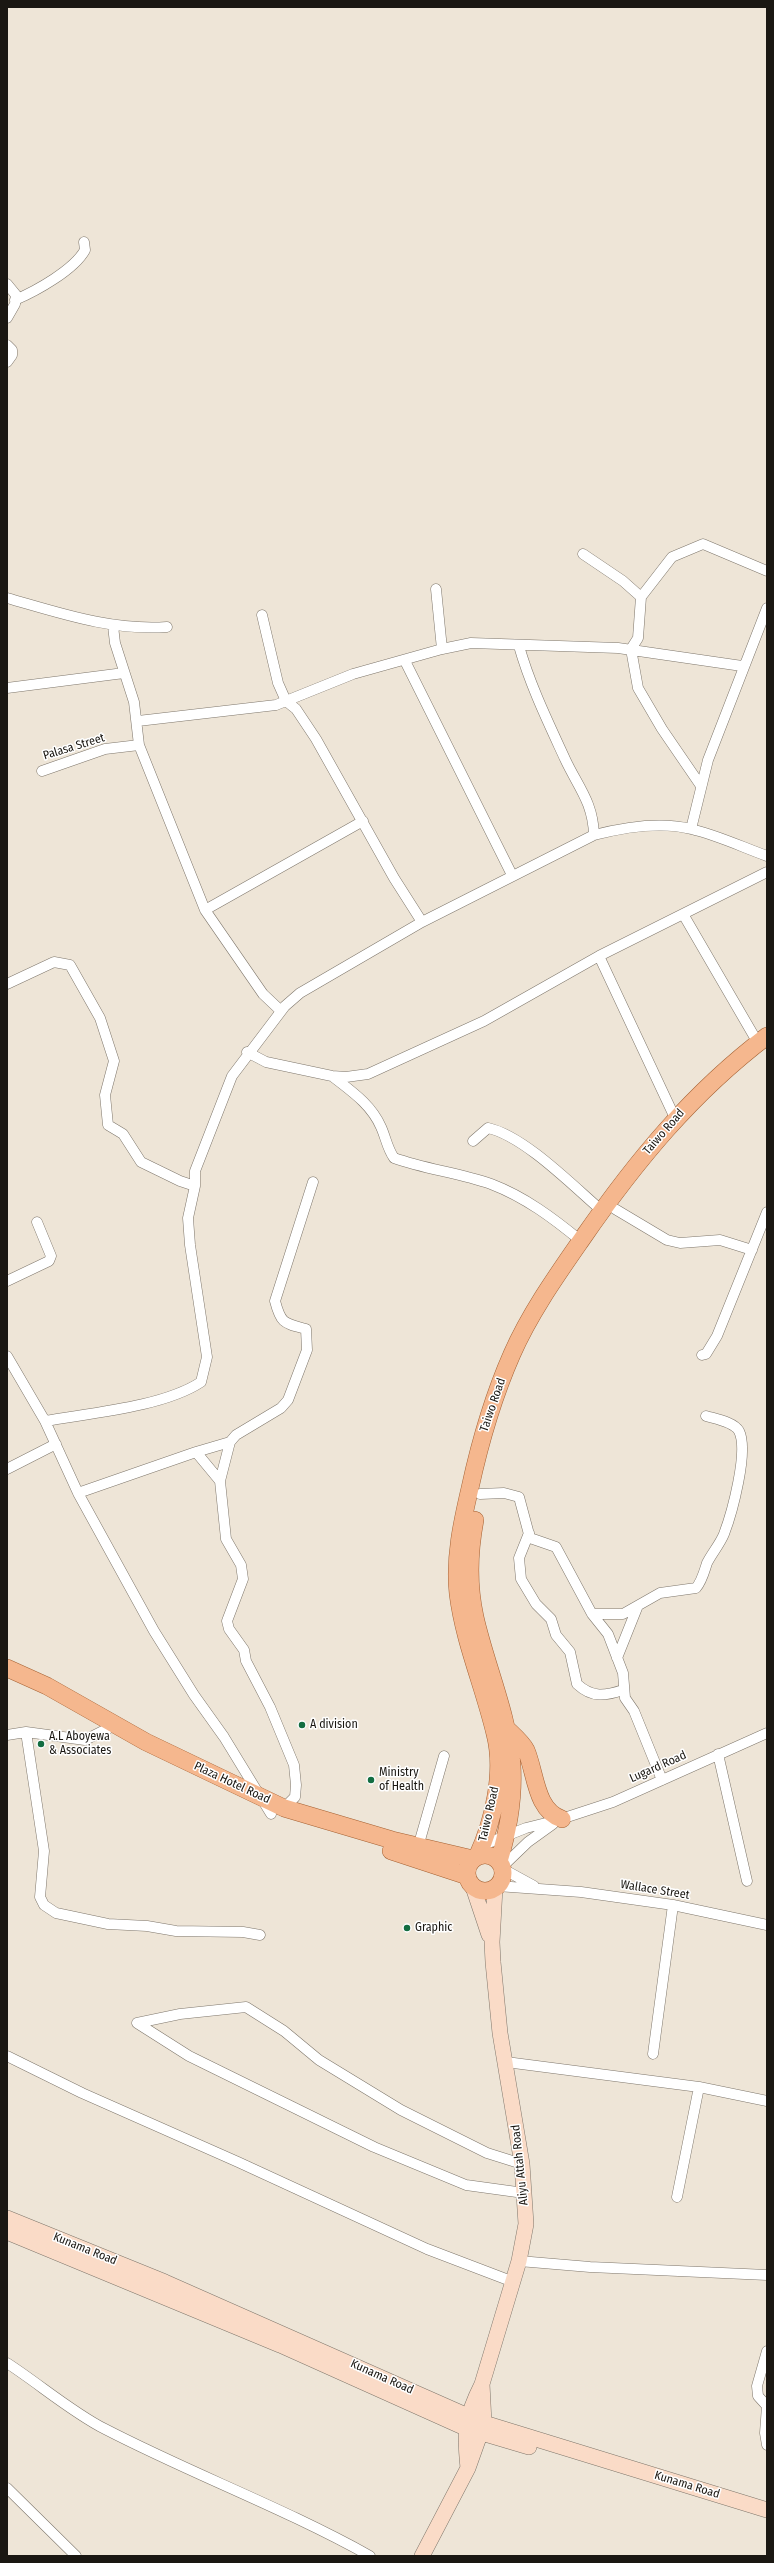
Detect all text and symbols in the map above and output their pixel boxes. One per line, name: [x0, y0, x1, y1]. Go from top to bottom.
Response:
street label: Palasa Street: [42, 731, 106, 763]
street label: Taiwo Road: [640, 1106, 688, 1158]
street label: Taiwo Road: [477, 1376, 509, 1434]
place label: A division: [310, 1718, 358, 1732]
marker: A division: [297, 1720, 307, 1730]
place label: A.L Aboyewa & Associates: [49, 1730, 111, 1758]
marker: A.L Aboyewa & Associates: [36, 1739, 46, 1749]
street label: Lugard Road: [627, 1748, 689, 1786]
street label: Plaza Hotel Road: [192, 1759, 272, 1807]
place label: Ministry of Health: [379, 1766, 424, 1794]
marker: Ministry of Health: [366, 1775, 376, 1785]
street label: Taiwo Road: [476, 1785, 502, 1843]
street label: Wallace Street: [619, 1877, 691, 1903]
place label: Graphic: [415, 1921, 452, 1935]
marker: Graphic: [402, 1923, 412, 1933]
street label: Aliyu Attah Road: [509, 2124, 531, 2206]
street label: Kunama Road: [51, 2230, 119, 2268]
street label: Kunama Road: [348, 2357, 416, 2397]
street label: Kunama Road: [653, 2468, 721, 2502]

